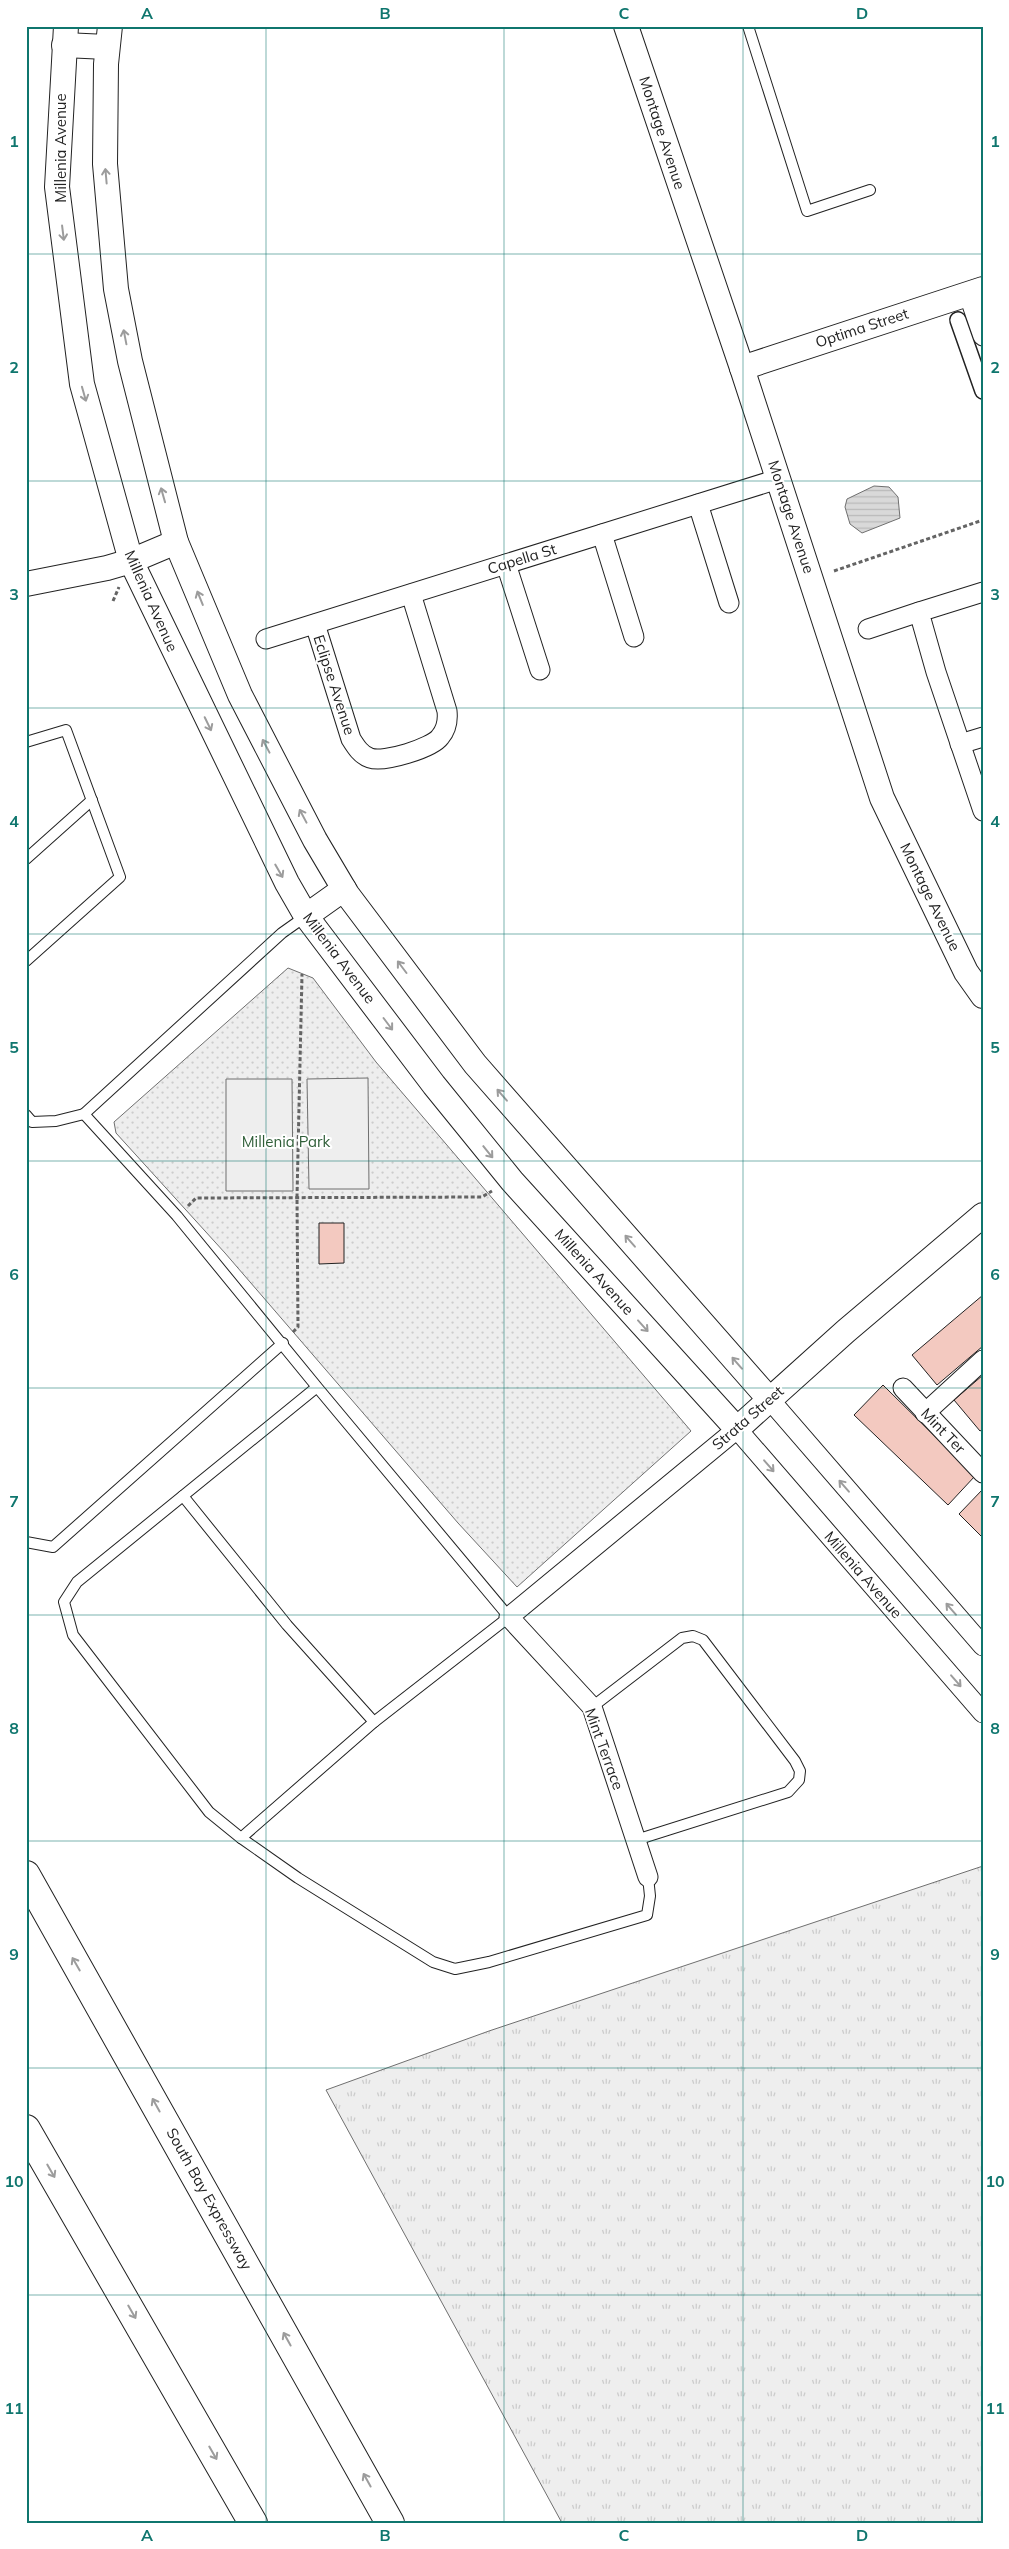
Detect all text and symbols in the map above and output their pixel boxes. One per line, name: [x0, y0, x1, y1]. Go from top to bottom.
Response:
text: A: [141, 3, 153, 23]
text: B: [379, 3, 391, 23]
text: C: [619, 3, 630, 23]
text: D: [856, 3, 868, 23]
street label: Montage Avenue: [635, 74, 690, 192]
street label: Millenia Avenue: [51, 93, 70, 203]
text: 1: [9, 131, 19, 151]
text: 1: [990, 131, 1000, 151]
one-way arrow: [102, 168, 111, 184]
one-way arrow: [58, 225, 68, 241]
street label: Optima Street: [813, 304, 911, 352]
one-way arrow: [120, 330, 130, 346]
text: 2: [9, 357, 19, 377]
text: 2: [990, 357, 1000, 377]
one-way arrow: [80, 386, 90, 402]
street label: Montage Avenue: [764, 458, 819, 576]
one-way arrow: [158, 488, 168, 504]
street label: Capella St: [485, 539, 558, 578]
street label: Millenia Avenue: [121, 547, 182, 655]
text: 3: [9, 584, 19, 604]
text: 3: [990, 584, 1000, 604]
one-way arrow: [194, 591, 204, 606]
street label: Eclipse Avenue: [309, 632, 360, 737]
one-way arrow: [203, 717, 213, 732]
one-way arrow: [261, 739, 271, 754]
one-way arrow: [298, 809, 307, 824]
text: 4: [9, 811, 19, 831]
text: 4: [990, 811, 1000, 831]
street label: Montage Avenue: [896, 840, 965, 954]
one-way arrow: [275, 863, 285, 877]
street label: Millenia Avenue: [299, 908, 380, 1007]
one-way arrow: [397, 960, 407, 974]
one-way arrow: [383, 1017, 393, 1031]
text: 5: [9, 1037, 19, 1057]
text: 5: [990, 1037, 1000, 1057]
one-way arrow: [497, 1089, 508, 1102]
park label: Millenia Park: [242, 1132, 331, 1151]
one-way arrow: [483, 1145, 494, 1158]
street label: Millenia Avenue: [551, 1225, 638, 1319]
one-way arrow: [624, 1234, 636, 1247]
text: 6: [9, 1264, 19, 1284]
text: 6: [990, 1264, 1000, 1284]
one-way arrow: [637, 1319, 649, 1332]
one-way arrow: [732, 1356, 743, 1369]
street label: Strata Street: [708, 1381, 787, 1454]
street label: Mint Ter: [917, 1404, 970, 1458]
one-way arrow: [763, 1459, 774, 1472]
one-way arrow: [839, 1479, 850, 1492]
text: 7: [9, 1491, 19, 1511]
text: 7: [990, 1491, 1000, 1511]
street label: Millenia Avenue: [820, 1527, 906, 1622]
one-way arrow: [945, 1602, 957, 1615]
one-way arrow: [950, 1675, 961, 1688]
street label: Mint Terrace: [581, 1705, 628, 1792]
text: 8: [9, 1718, 19, 1738]
text: 8: [990, 1718, 1000, 1738]
text: 9: [9, 1944, 19, 1964]
text: 9: [990, 1944, 1000, 1964]
one-way arrow: [71, 1956, 81, 1971]
one-way arrow: [151, 2099, 161, 2113]
street label: South Bay Expressway: [162, 2124, 256, 2273]
one-way arrow: [46, 2163, 56, 2177]
text: 10: [4, 2171, 24, 2191]
text: 10: [985, 2171, 1005, 2191]
one-way arrow: [127, 2304, 137, 2318]
one-way arrow: [282, 2331, 292, 2346]
text: 11: [4, 2398, 24, 2418]
text: 11: [985, 2398, 1005, 2418]
one-way arrow: [208, 2445, 218, 2459]
one-way arrow: [361, 2474, 371, 2488]
text: A: [141, 2525, 153, 2545]
text: B: [379, 2525, 391, 2545]
text: C: [619, 2525, 630, 2545]
text: D: [856, 2525, 868, 2545]

